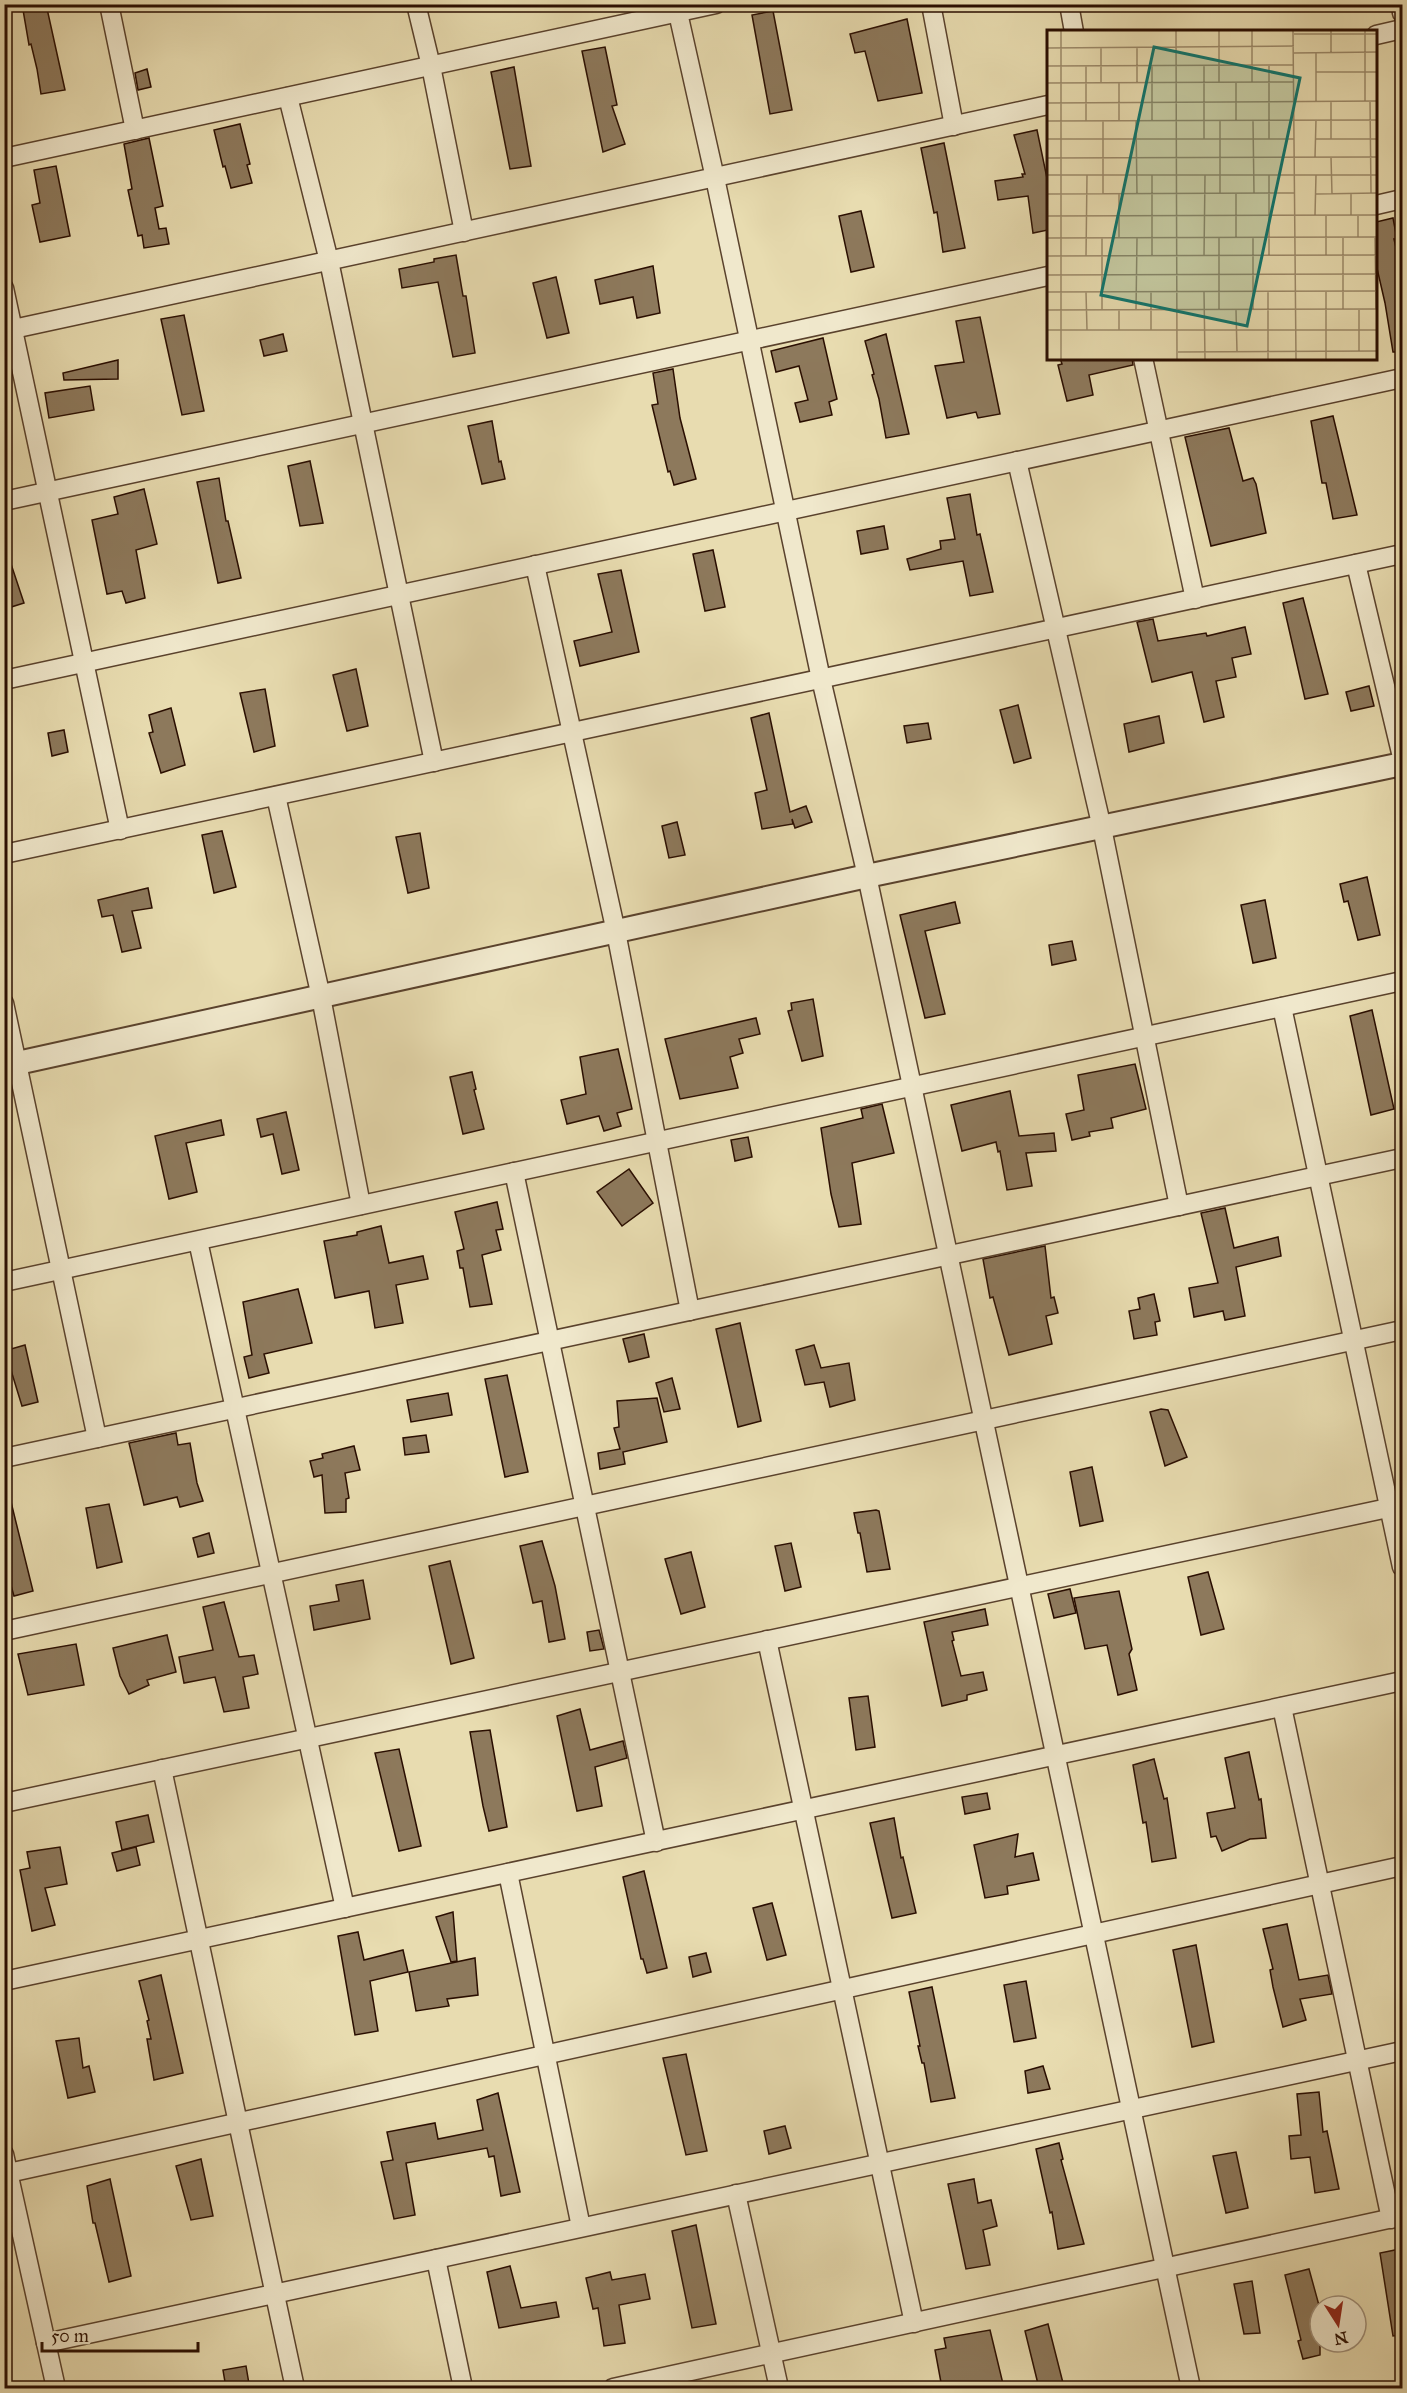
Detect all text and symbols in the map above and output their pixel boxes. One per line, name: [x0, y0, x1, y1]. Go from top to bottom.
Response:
inset map: [1047, 30, 1377, 360]
north arrow: [1308, 2294, 1368, 2354]
scale bar: [42, 2315, 198, 2353]
text: 50 m: [51, 2325, 89, 2347]
text: N: [1332, 2327, 1350, 2349]

